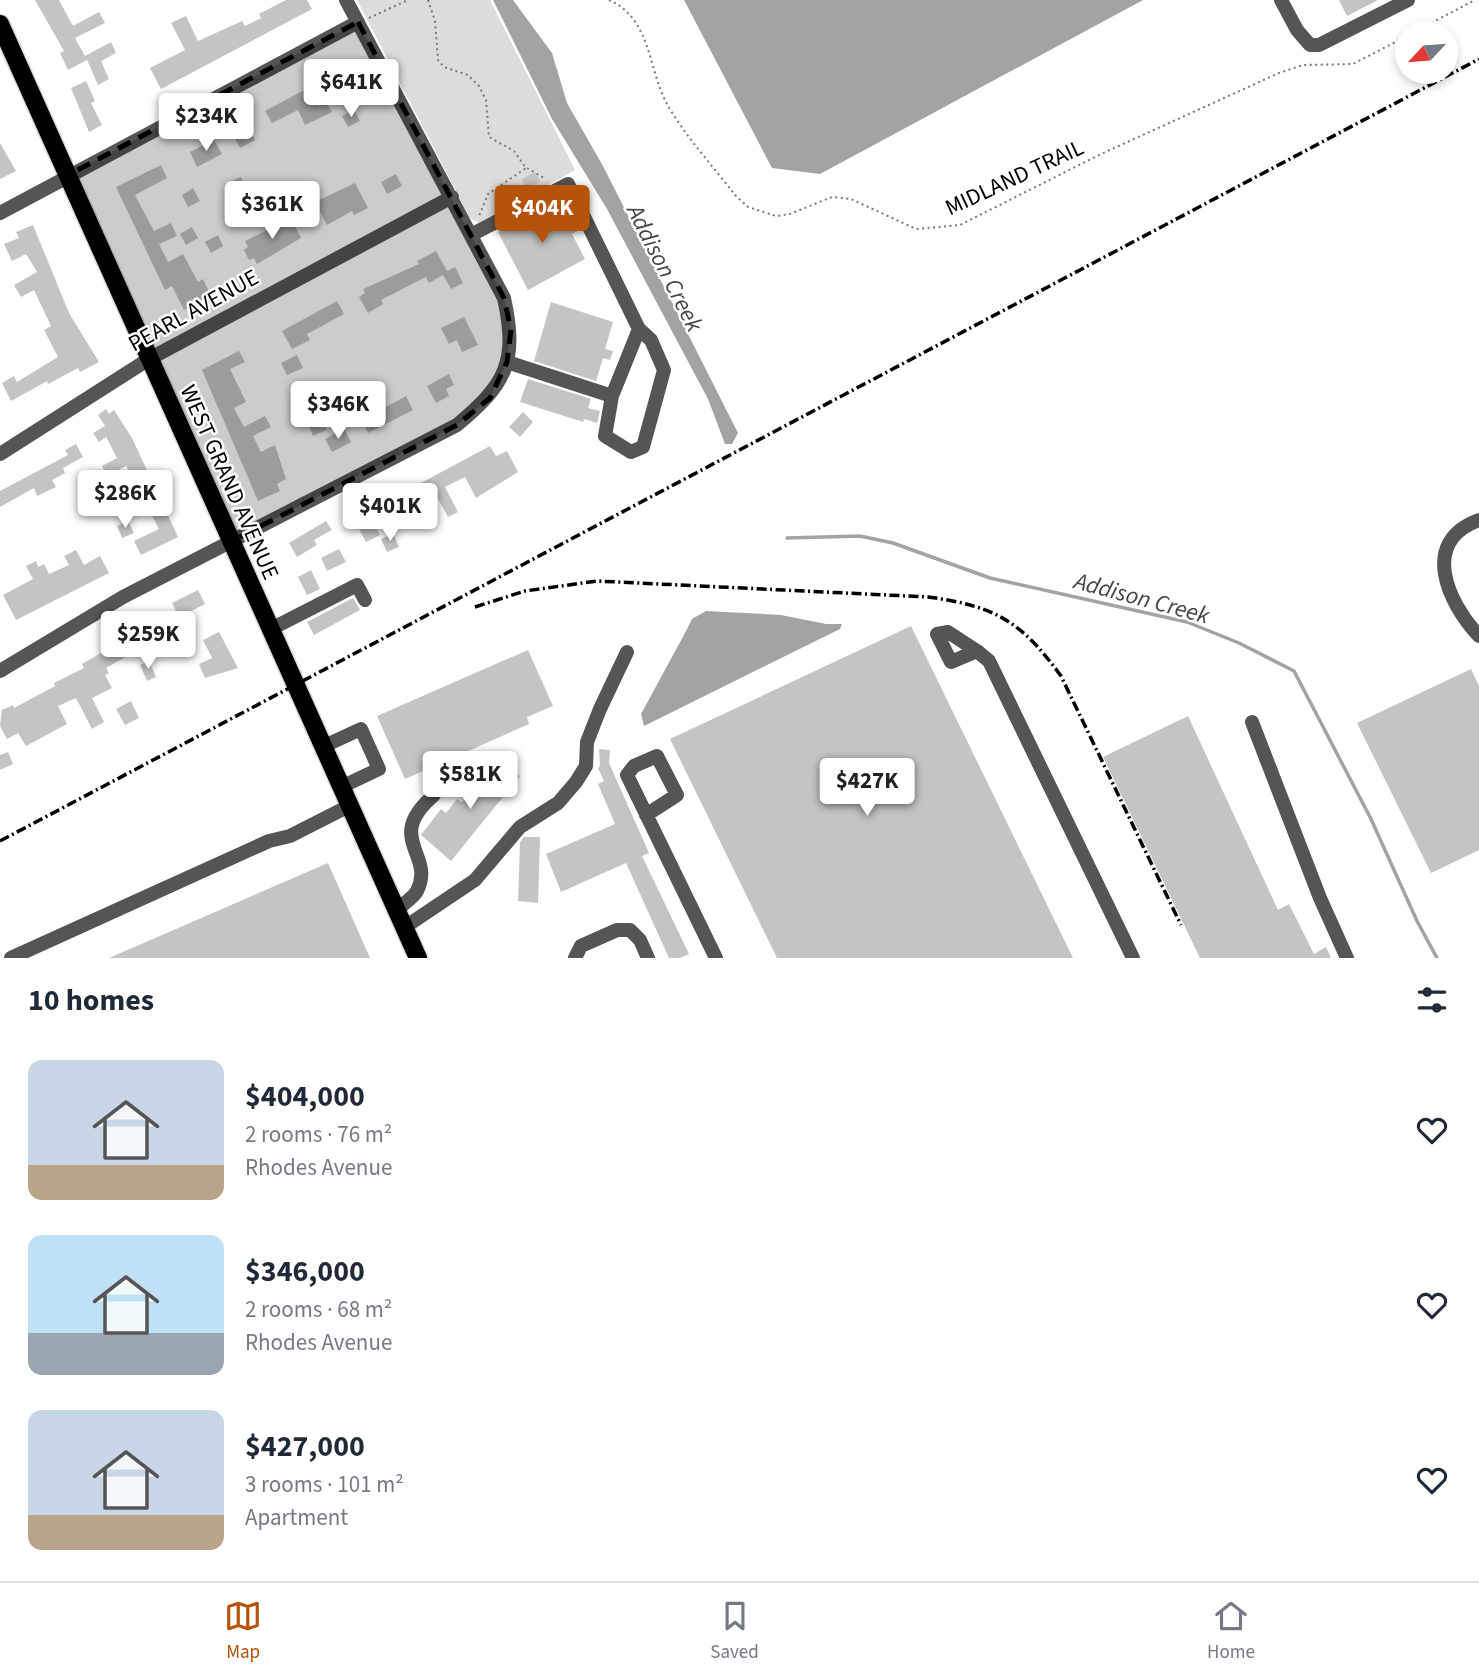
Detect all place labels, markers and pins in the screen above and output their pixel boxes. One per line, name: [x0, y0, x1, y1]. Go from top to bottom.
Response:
pin: $641K: [302, 60, 400, 119]
pin: $234K: [157, 94, 255, 153]
pin: $361K: [223, 182, 321, 241]
pin: $404K: [493, 186, 591, 245]
pin: $346K: [289, 382, 387, 441]
pin: $286K: [76, 470, 174, 530]
pin: $401K: [341, 484, 439, 543]
pin: $259K: [99, 612, 197, 671]
pin: $581K: [421, 752, 519, 811]
pin: $427K: [818, 758, 916, 818]

